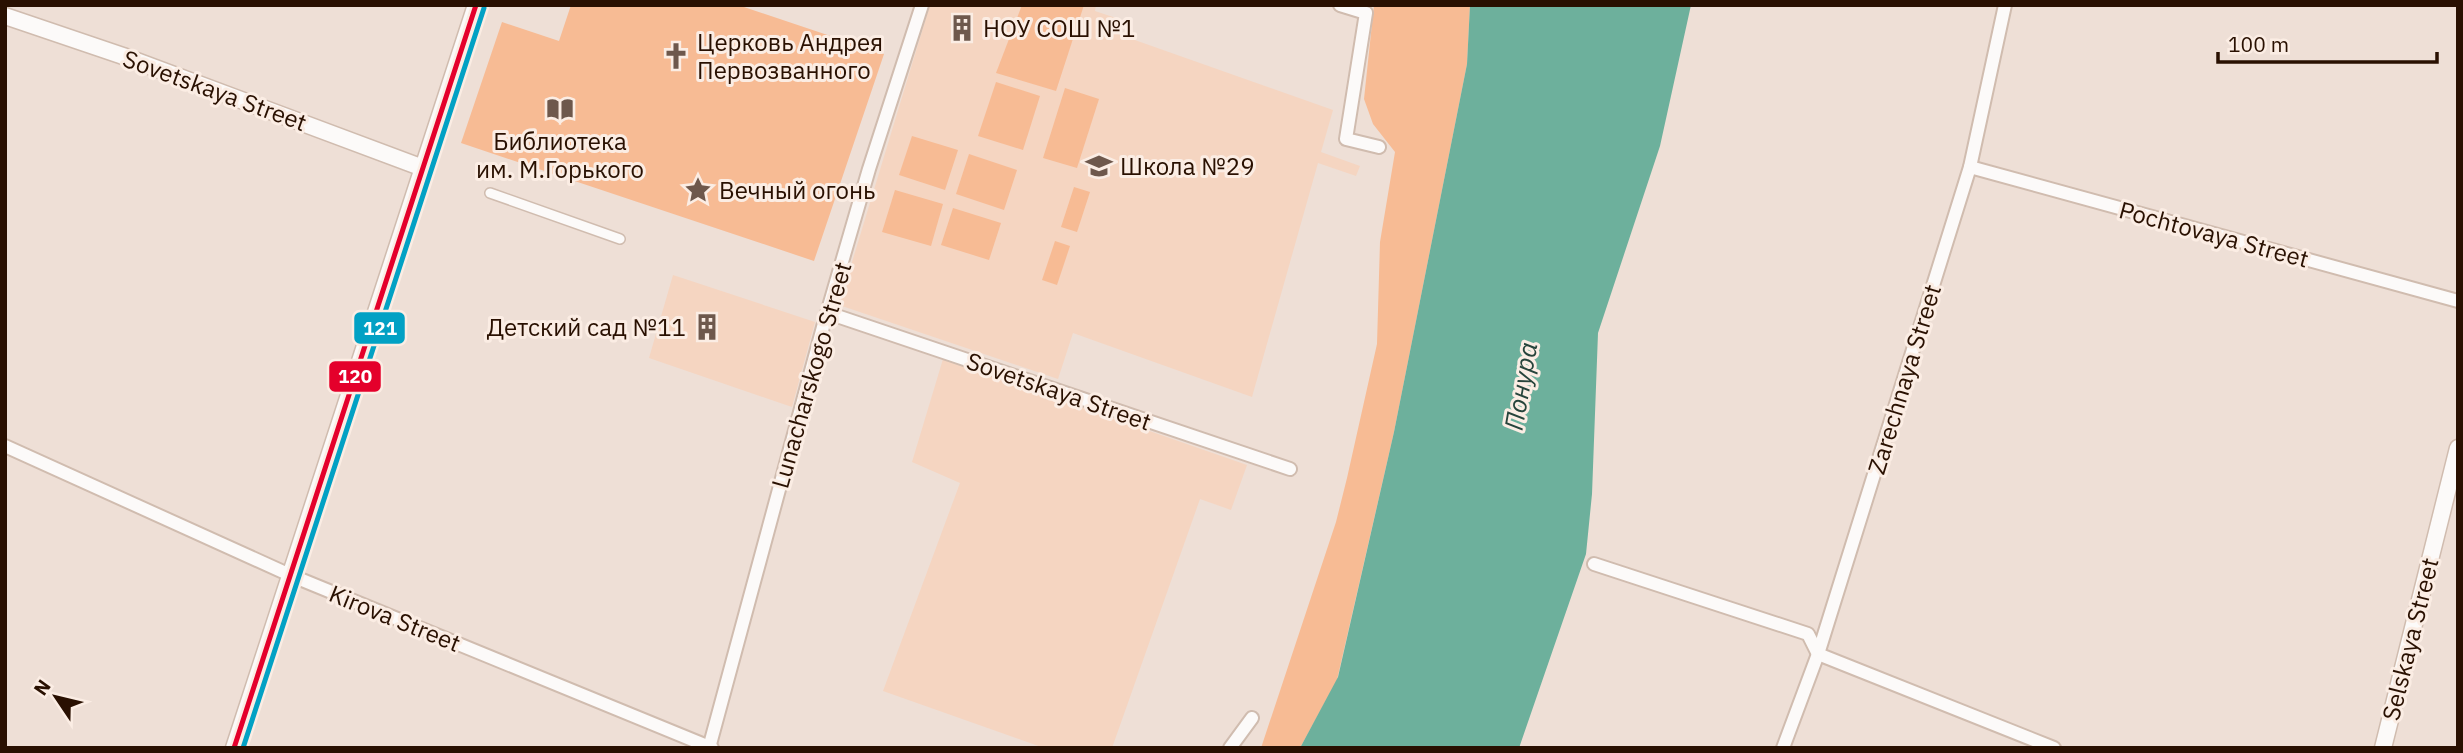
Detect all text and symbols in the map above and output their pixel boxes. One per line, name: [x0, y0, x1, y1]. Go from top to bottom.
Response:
place label: НОУ СОШ №1: [983, 12, 1136, 44]
building icon: НОУ СОШ №1: [947, 13, 977, 43]
scale bar: [2218, 21, 2437, 65]
place label: Церковь Андрея Первозванного: [697, 26, 883, 86]
text: 100 m: [2228, 30, 2289, 58]
church icon: Церковь Андрея Первозванного: [661, 41, 691, 71]
street label: Sovetskaya Street: [119, 42, 311, 138]
library icon: Библиотека им. М.Горького: [545, 94, 575, 124]
place label: Библиотека им. М.Горького: [476, 125, 644, 185]
place label: Школа №29: [1120, 150, 1255, 182]
school or university icon: Школа №29: [1084, 151, 1114, 181]
place label: Вечный огонь: [719, 174, 875, 206]
place icon: Вечный огонь: [683, 175, 713, 205]
street label: Pochtovaya Street: [2116, 193, 2312, 275]
street label: Lunacharskogo Street: [763, 258, 859, 492]
street label: Zarechnaya Street: [1860, 280, 1948, 478]
line badge: 121: [353, 311, 406, 345]
place label: Детский сад №11: [487, 311, 686, 343]
building icon: Детский сад №11: [692, 312, 722, 342]
text: 121: [363, 316, 398, 340]
water label: Понура: [1496, 339, 1544, 433]
street label: Sovetskaya Street: [962, 344, 1156, 438]
line badge: 120: [328, 360, 382, 393]
text: 120: [338, 364, 372, 388]
street label: Selskaya Street: [2374, 554, 2446, 724]
street label: Kirova Street: [325, 577, 465, 659]
north arrow: [21, 662, 91, 732]
text: N: [28, 675, 56, 700]

